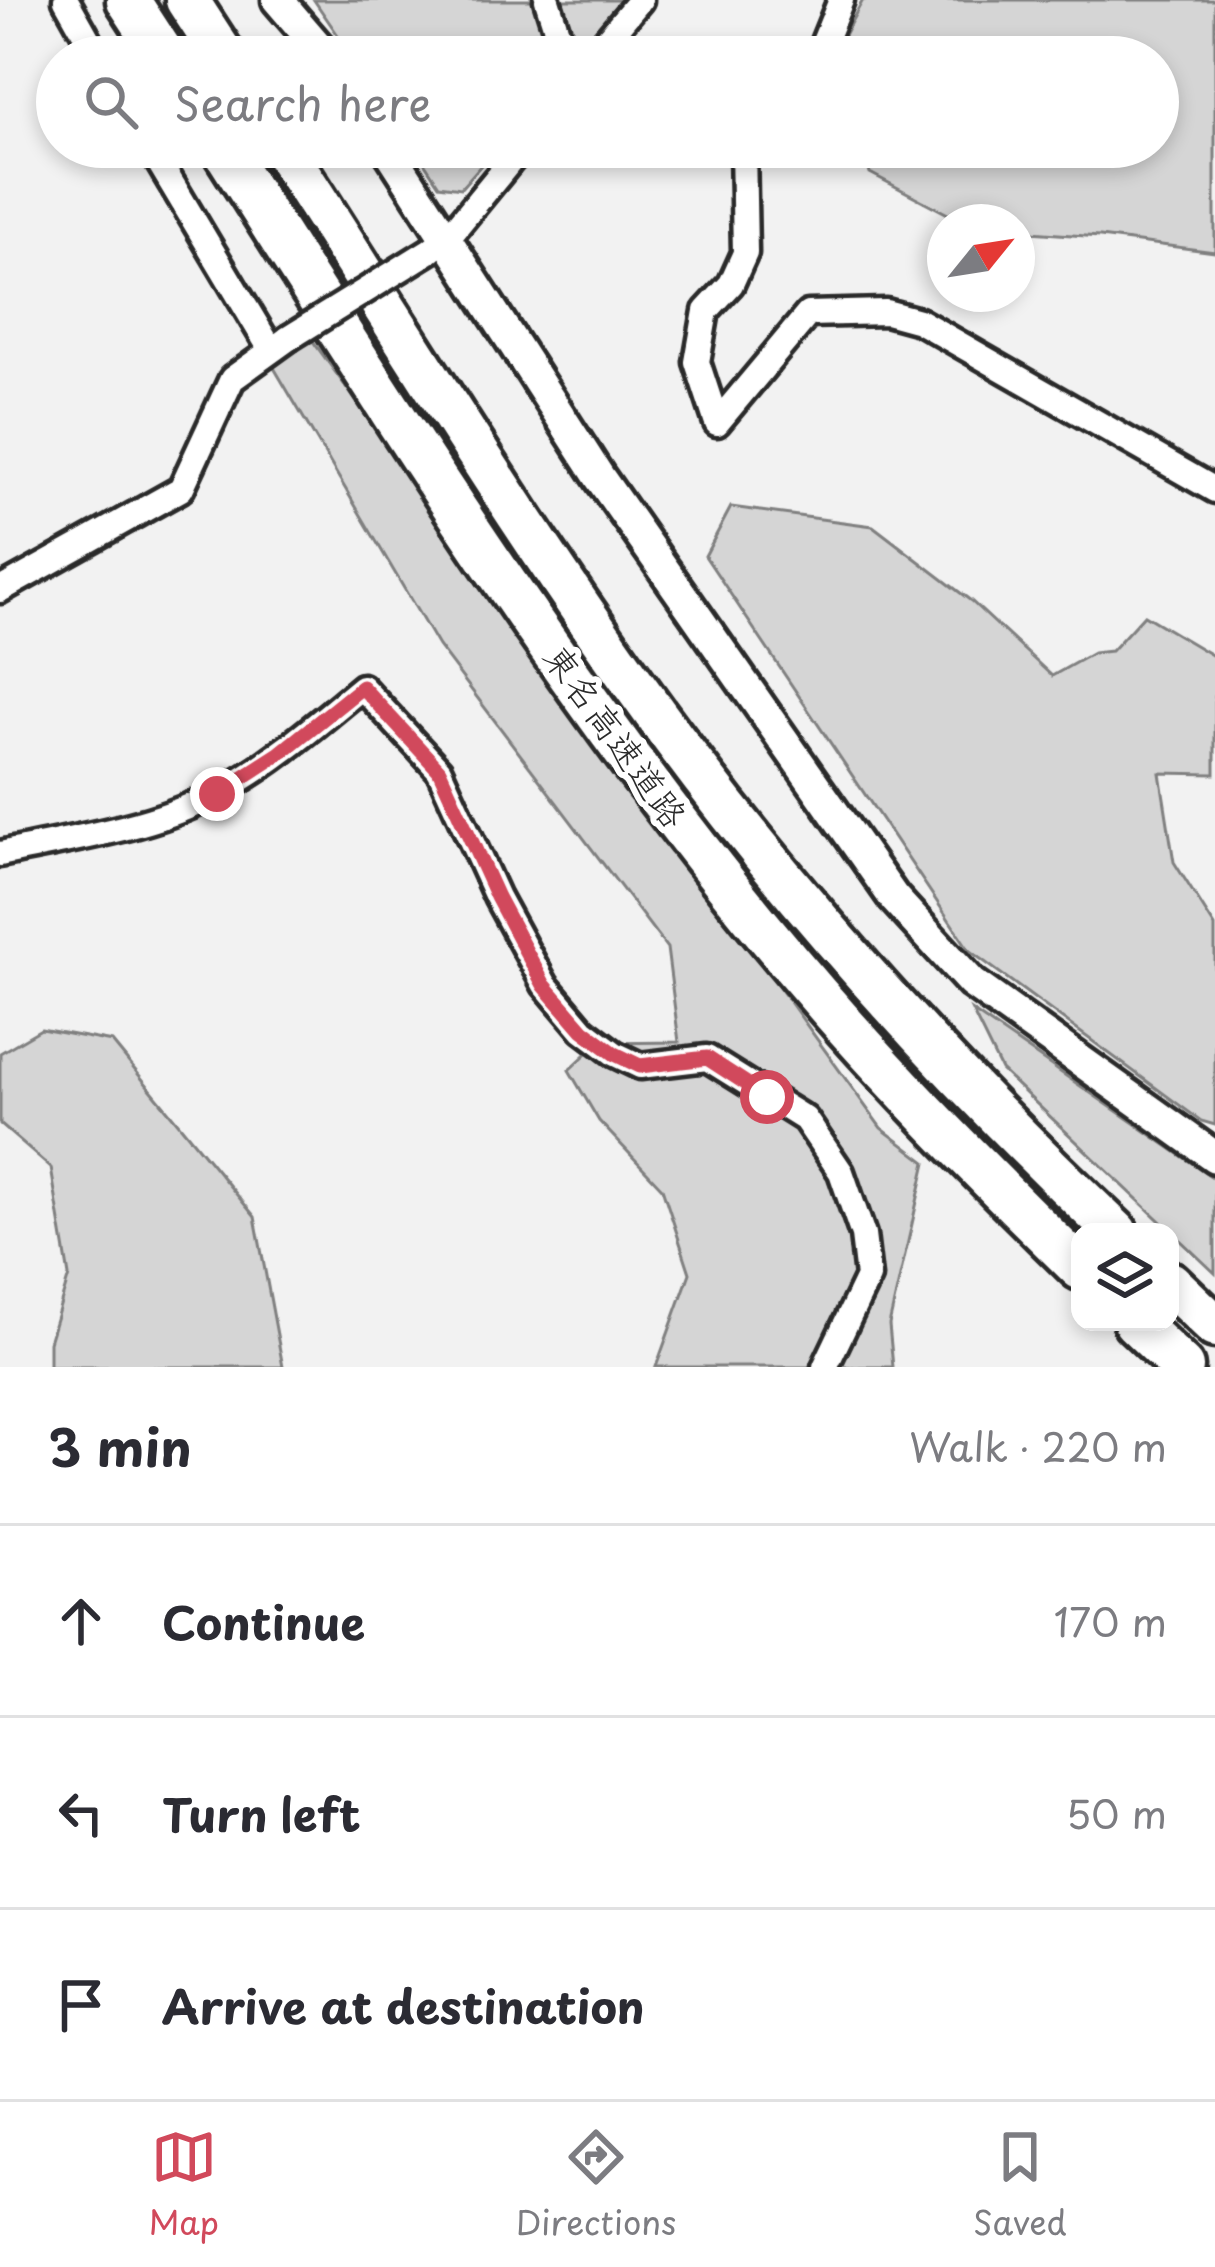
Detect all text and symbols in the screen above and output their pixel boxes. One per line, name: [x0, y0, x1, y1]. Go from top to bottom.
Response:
search box: [36, 36, 1179, 168]
text: Search here: [174, 68, 431, 136]
icon: search: [78, 69, 144, 135]
north arrow: [927, 204, 1035, 312]
street label: 東名高速道路: [532, 632, 702, 838]
route end: [190, 767, 244, 821]
route start: [740, 1070, 794, 1124]
map controls: [1071, 1223, 1179, 1331]
button: layers: [1071, 1223, 1179, 1331]
text: 3 min: [48, 1407, 192, 1484]
text: Walk · 220 m: [909, 1416, 1167, 1475]
text: Continue: [162, 1587, 365, 1655]
icon: ahead: [48, 1588, 114, 1654]
text: 170 m: [1054, 1591, 1167, 1650]
text: Turn left: [162, 1779, 361, 1847]
icon: left: [48, 1780, 114, 1846]
text: 50 m: [1066, 1783, 1167, 1842]
text: Arrive at destination: [162, 1971, 645, 2039]
icon: arrive: [48, 1972, 114, 2038]
tab: Map: [148, 2124, 219, 2246]
tab: Directions: [516, 2124, 676, 2246]
tab: Saved: [973, 2124, 1067, 2246]

